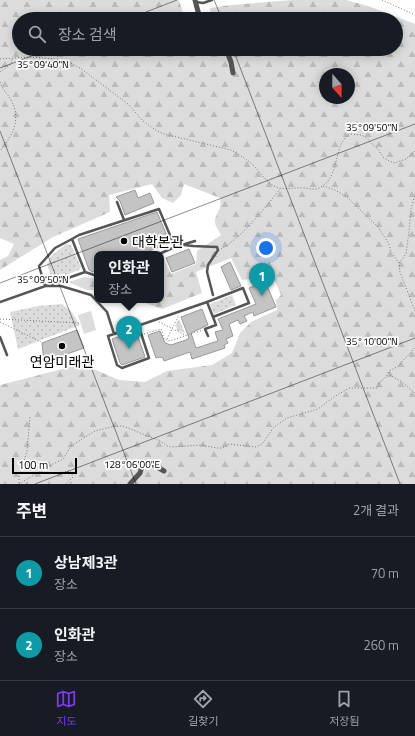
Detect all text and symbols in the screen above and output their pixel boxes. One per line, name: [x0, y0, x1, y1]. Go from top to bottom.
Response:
search box: [12, 12, 403, 56]
icon: search: [26, 23, 48, 45]
text: 장소 검색: [58, 23, 117, 46]
text: 35°09'40"N: [17, 57, 69, 72]
north arrow: [319, 68, 355, 104]
text: 35°09'50"N: [346, 120, 398, 135]
place label: 대학본관: [132, 231, 184, 252]
marker: 대학본관: [119, 236, 129, 246]
your location: [256, 238, 276, 258]
popup: [94, 251, 164, 303]
text: 인화관: [108, 256, 150, 279]
pin: 1: [249, 263, 275, 296]
text: 35°09'50"N: [17, 272, 69, 287]
text: 장소: [108, 279, 132, 299]
pin: 2: [116, 316, 142, 349]
text: 35°10'00"N: [346, 334, 398, 349]
marker: 연암미래관: [57, 341, 67, 351]
place label: 연암미래관: [30, 351, 94, 372]
scale bar: [12, 456, 77, 475]
text: 100 m: [18, 457, 48, 473]
text: 128°06'00"E: [104, 457, 161, 472]
text: 주변: [16, 498, 47, 524]
text: 2개 결과: [353, 500, 399, 520]
text: 상남제3관: [54, 551, 118, 574]
text: 1: [25, 563, 33, 583]
text: 70 m: [371, 563, 399, 583]
text: 장소: [54, 574, 78, 594]
text: 인화관: [54, 623, 95, 646]
text: 2: [25, 635, 33, 655]
text: 260 m: [363, 635, 399, 655]
text: 장소: [54, 646, 78, 666]
tab: 지도: [55, 688, 77, 729]
tab: 길찾기: [188, 688, 219, 729]
tab: 저장됨: [329, 688, 360, 729]

